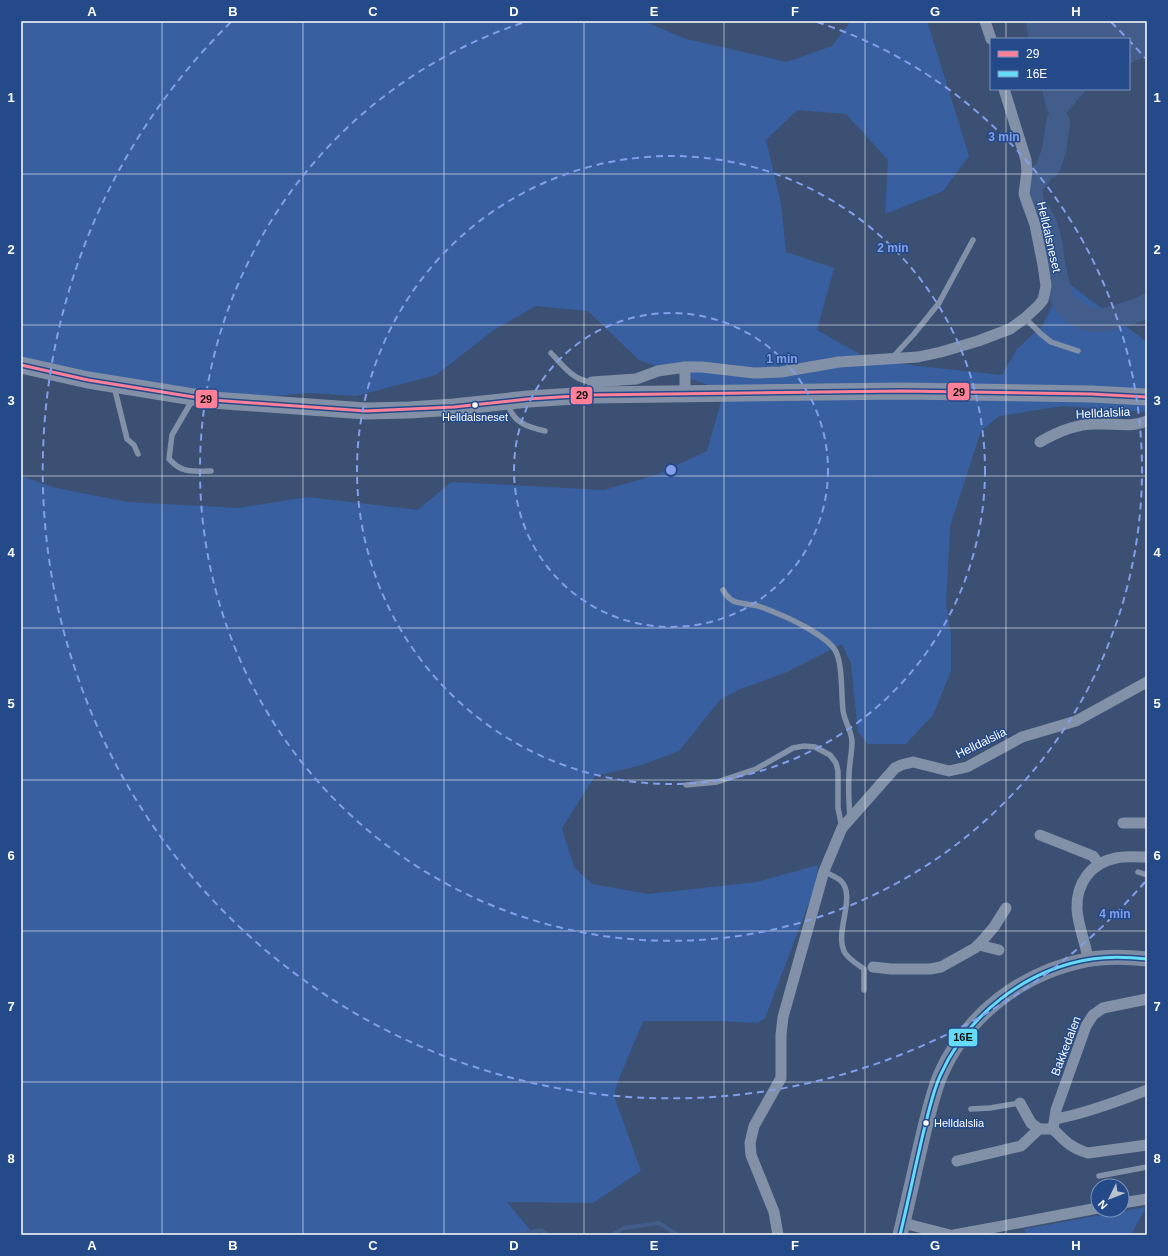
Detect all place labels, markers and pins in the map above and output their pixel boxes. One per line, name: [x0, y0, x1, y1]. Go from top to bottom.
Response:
marker: Helldalsneset: [470, 400, 480, 410]
place label: Helldalsneset: [442, 411, 508, 423]
centre of rings: [664, 463, 678, 477]
place label: Helldalslia: [934, 1117, 985, 1129]
marker: Helldalslia: [921, 1118, 931, 1128]

